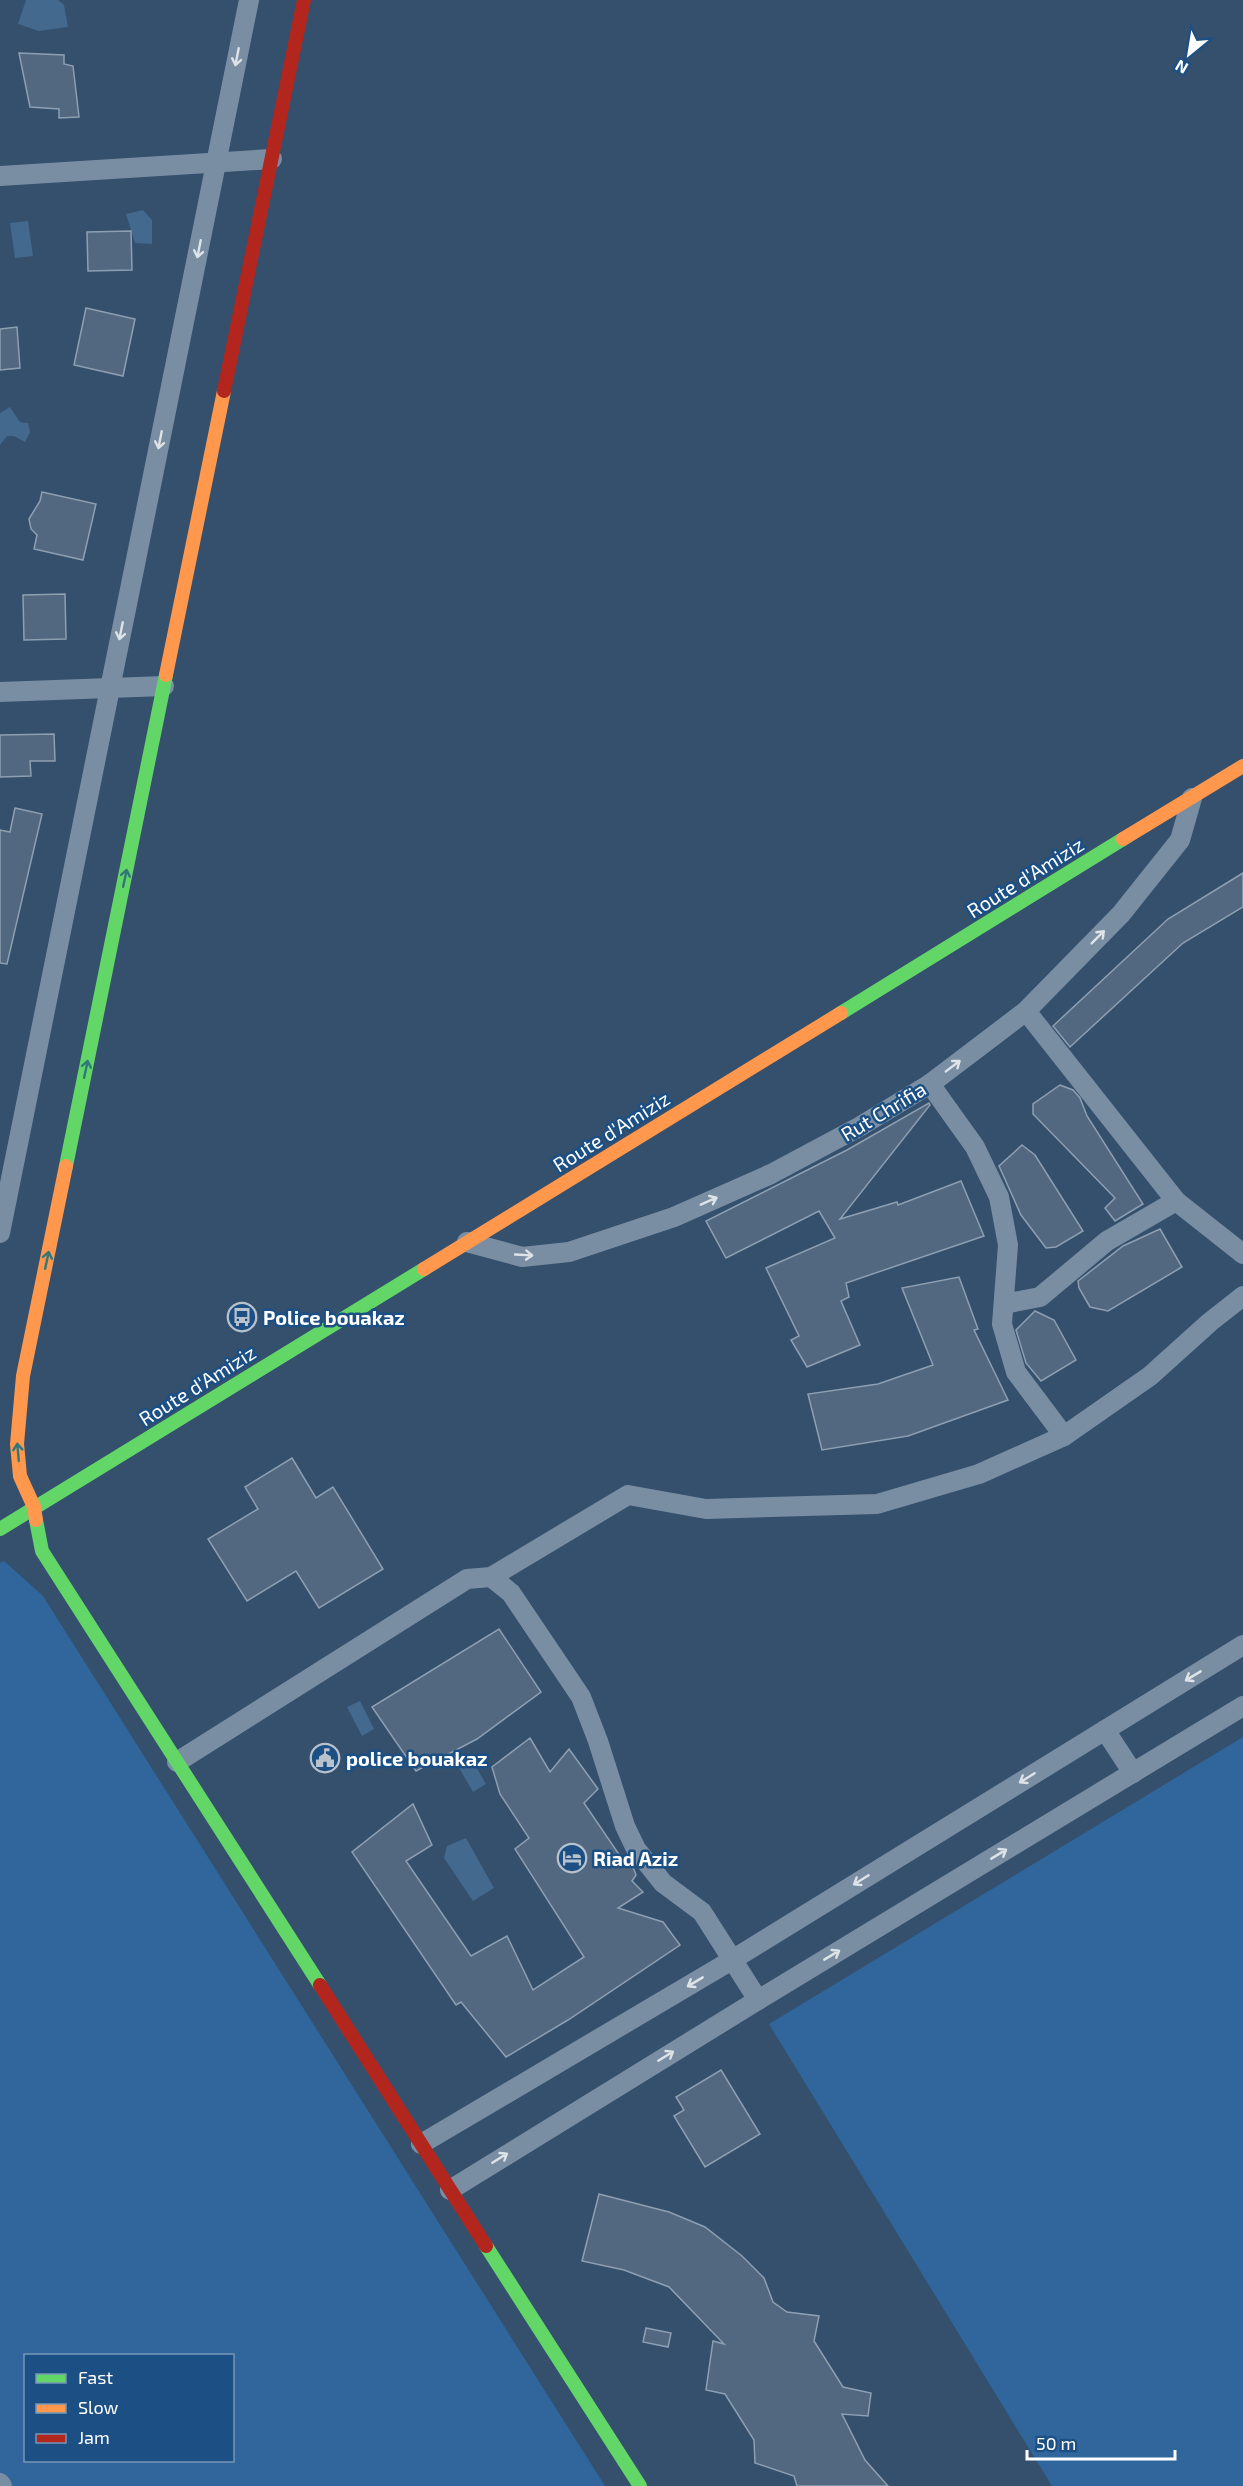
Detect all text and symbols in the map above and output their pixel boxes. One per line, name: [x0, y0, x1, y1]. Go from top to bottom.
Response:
north arrow: [1159, 24, 1219, 84]
one-way arrow: [231, 47, 242, 67]
text: N: [1171, 56, 1191, 79]
one-way arrow: [192, 239, 204, 258]
one-way arrow: [154, 429, 165, 449]
one-way arrow: [115, 621, 126, 640]
street label: Route d'Amiziz: [962, 832, 1088, 922]
one-way arrow: [120, 868, 131, 888]
one-way arrow: [1091, 930, 1106, 945]
one-way arrow: [81, 1060, 92, 1079]
one-way arrow: [945, 1060, 961, 1073]
street label: Rut Chrifia: [836, 1076, 930, 1146]
street label: Route d'Amiziz: [548, 1086, 674, 1176]
one-way arrow: [700, 1195, 718, 1206]
one-way arrow: [514, 1249, 533, 1260]
one-way arrow: [42, 1251, 53, 1270]
bus stop icon: Police bouakaz: [226, 1301, 258, 1333]
place label: Police bouakaz: [263, 1305, 405, 1329]
street label: Route d'Amiziz: [134, 1340, 260, 1430]
one-way arrow: [12, 1443, 23, 1463]
one-way arrow: [1185, 1670, 1202, 1682]
public building icon: police bouakaz: [309, 1742, 341, 1774]
place label: police bouakaz: [346, 1746, 488, 1770]
one-way arrow: [1019, 1772, 1036, 1784]
hotel icon: Riad Aziz: [556, 1842, 588, 1874]
place label: Riad Aziz: [593, 1846, 678, 1870]
one-way arrow: [990, 1848, 1007, 1860]
one-way arrow: [853, 1875, 870, 1887]
one-way arrow: [823, 1948, 840, 1960]
one-way arrow: [687, 1976, 704, 1988]
one-way arrow: [657, 2050, 674, 2062]
one-way arrow: [491, 2152, 508, 2165]
legend: [24, 2354, 234, 2462]
text: Fast: [78, 2366, 113, 2388]
text: Slow: [78, 2396, 119, 2418]
scale bar: [1027, 2423, 1176, 2461]
text: Jam: [78, 2426, 110, 2448]
text: 50 m: [1036, 2432, 1076, 2454]

